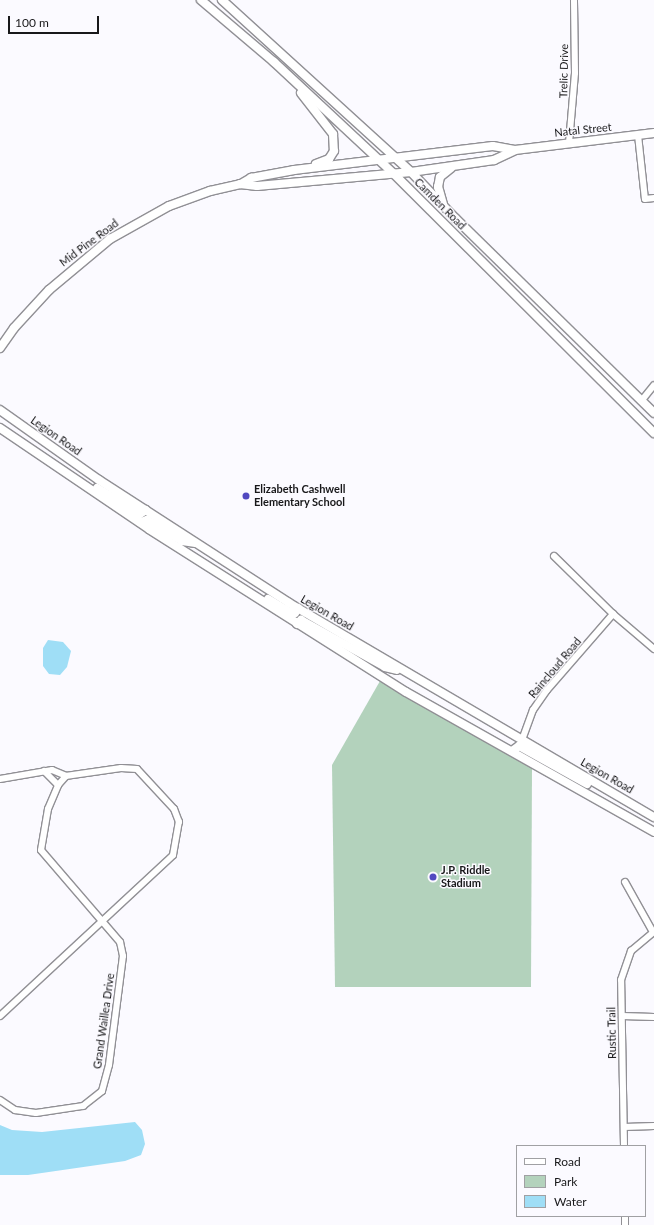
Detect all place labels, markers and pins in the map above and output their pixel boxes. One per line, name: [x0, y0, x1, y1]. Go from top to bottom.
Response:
place label: Elizabeth Cashwell Elementary School: [254, 483, 345, 509]
marker: Elizabeth Cashwell Elementary School: [241, 491, 251, 501]
place label: J.P. Riddle Stadium: [441, 864, 490, 890]
marker: J.P. Riddle Stadium: [428, 872, 438, 882]

